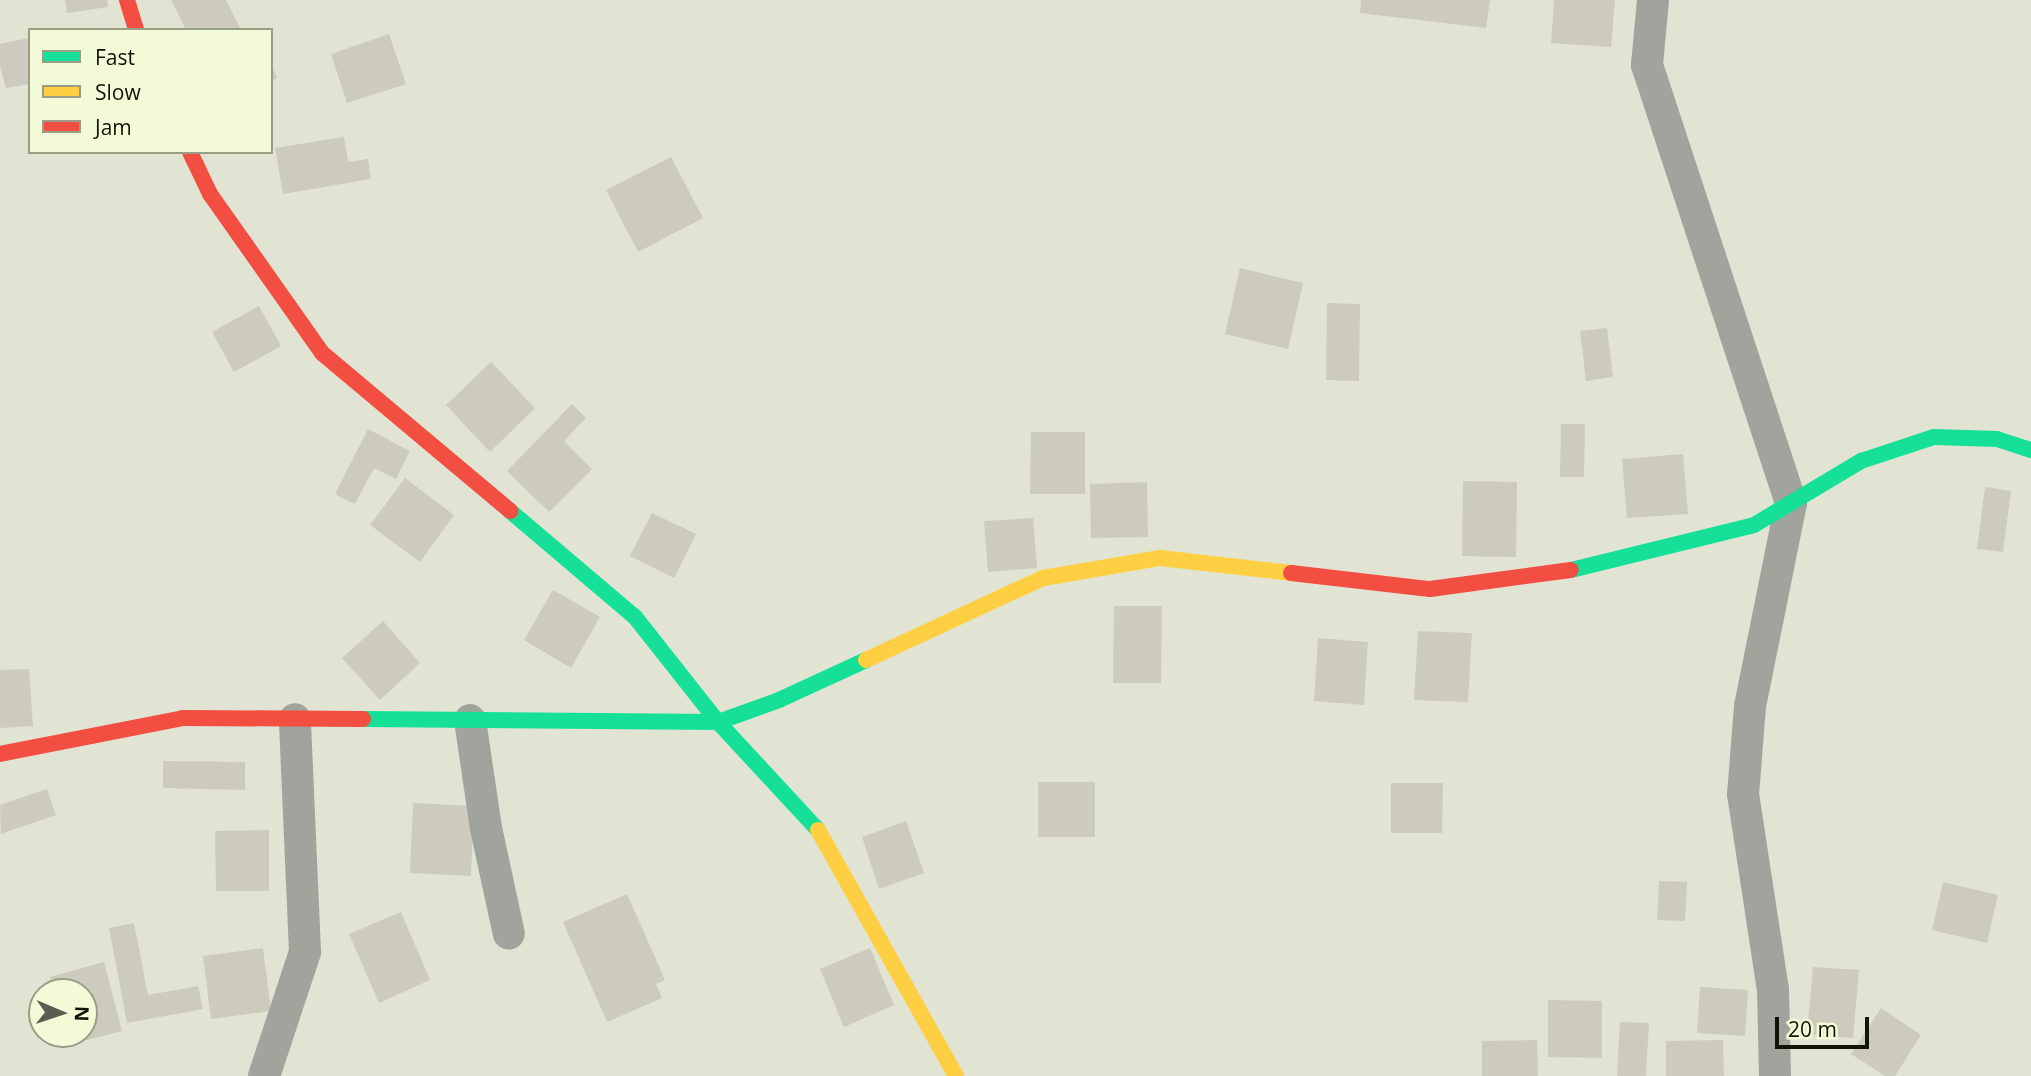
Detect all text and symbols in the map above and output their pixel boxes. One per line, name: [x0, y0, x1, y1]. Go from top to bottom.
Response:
legend: [28, 28, 273, 154]
text: Fast: [95, 43, 135, 71]
text: Slow: [95, 78, 141, 106]
text: Jam: [95, 113, 132, 141]
north arrow: [28, 978, 98, 1048]
scale bar: [1779, 1002, 1874, 1046]
text: N: [69, 1005, 95, 1022]
text: 20 m: [1788, 1015, 1837, 1043]

